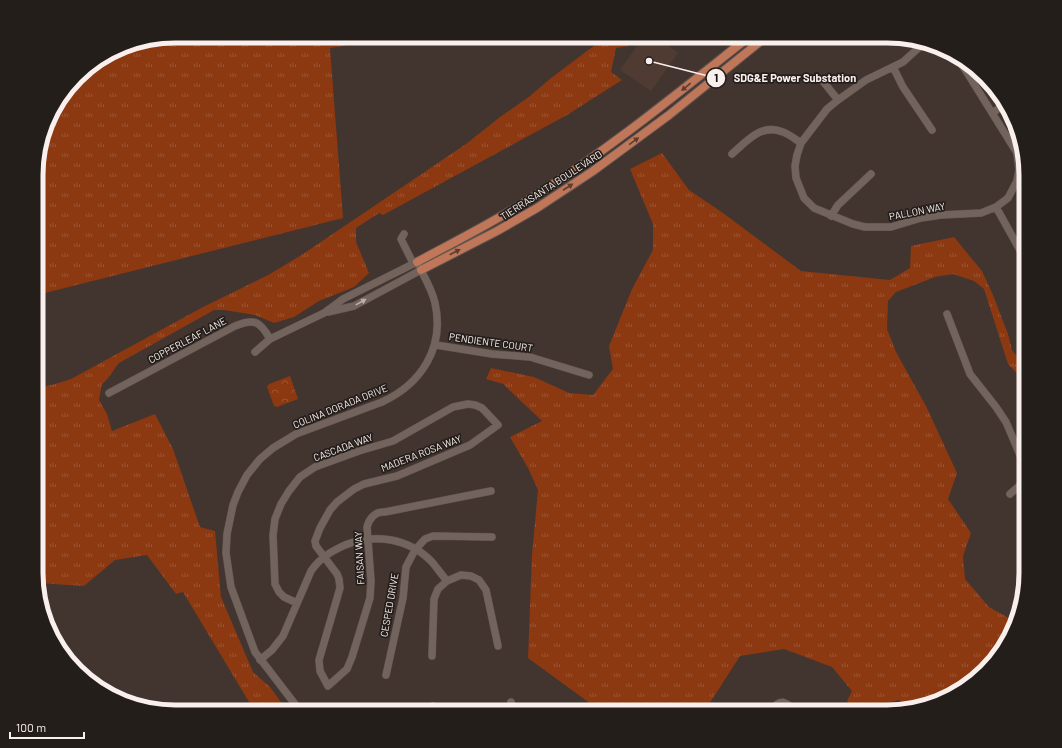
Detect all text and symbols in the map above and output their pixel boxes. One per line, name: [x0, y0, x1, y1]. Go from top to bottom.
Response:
callout: SDG&E Power Substation: [706, 66, 864, 89]
text: 1: [714, 70, 718, 84]
text: SDG&E Power Substation: [734, 71, 856, 84]
one-way arrow: [681, 83, 692, 91]
one-way arrow: [628, 137, 639, 145]
street label: TIERRASANTA BOULEVARD: [498, 148, 604, 222]
one-way arrow: [563, 183, 573, 191]
street label: PALLON WAY: [888, 200, 946, 222]
one-way arrow: [450, 249, 461, 256]
one-way arrow: [356, 299, 367, 305]
street label: COPPERLEAF LANE: [146, 314, 228, 366]
street label: PENDIENTE COURT: [448, 330, 534, 354]
street label: COLINA DORADA DRIVE: [291, 382, 389, 430]
street label: CASCADA WAY: [312, 431, 375, 463]
street label: MADERA ROSA WAY: [379, 432, 463, 474]
street label: FAISAN WAY: [352, 531, 366, 585]
street label: CESPED DRIVE: [377, 572, 401, 638]
scale bar: [10, 714, 84, 740]
text: 100 m: [16, 720, 46, 734]

